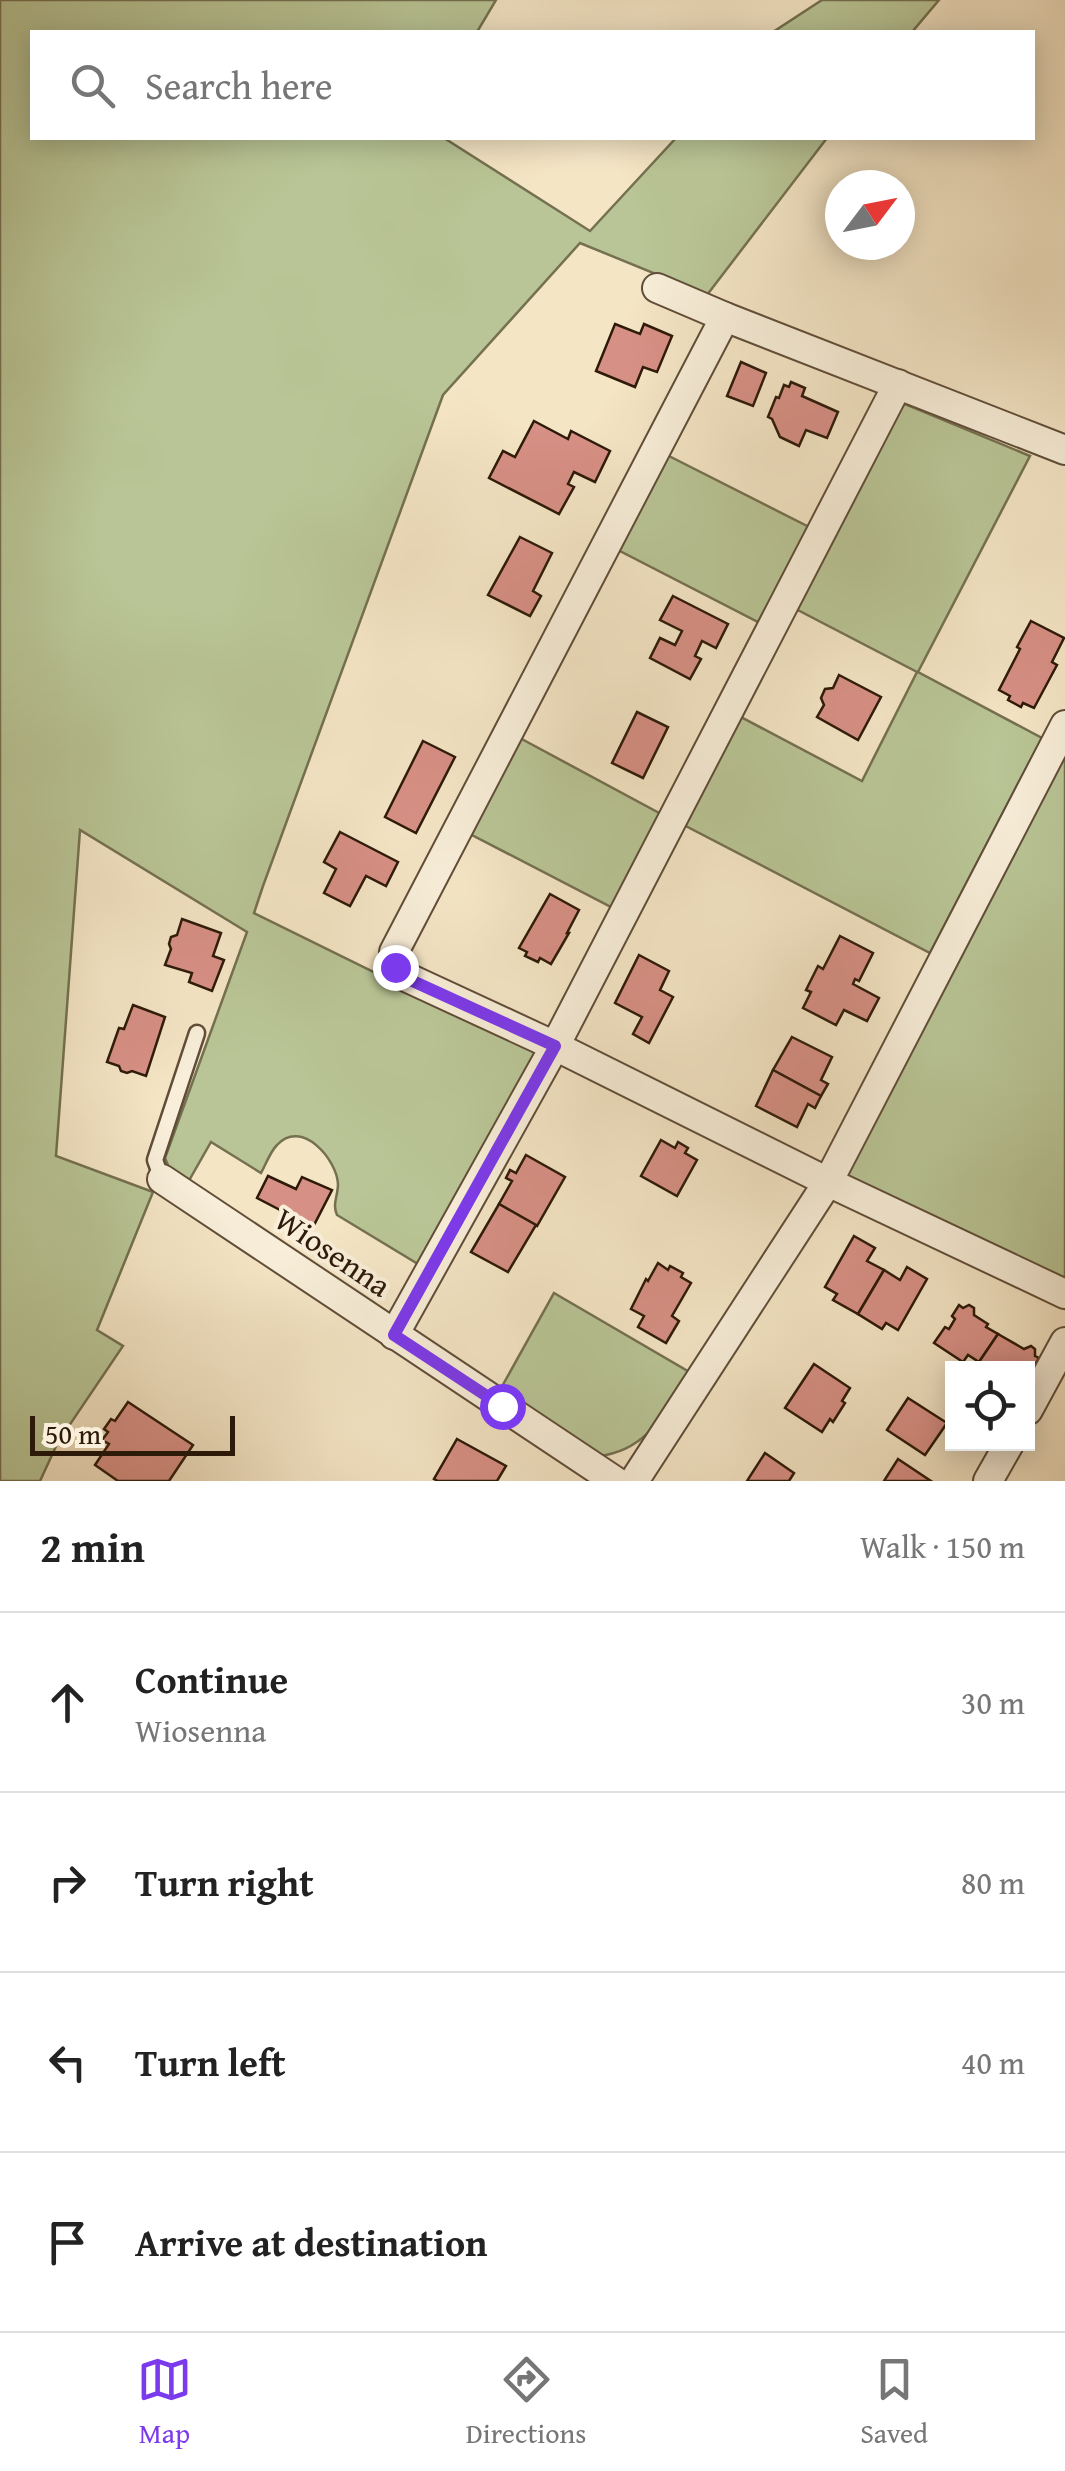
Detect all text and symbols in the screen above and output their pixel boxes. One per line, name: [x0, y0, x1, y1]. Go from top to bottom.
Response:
search box: [30, 30, 1035, 140]
text: Search here: [145, 57, 333, 113]
icon: search: [65, 58, 120, 113]
north arrow: [825, 170, 915, 260]
route end: [373, 945, 419, 991]
street label: Wiosenna: [265, 1196, 401, 1308]
map controls: [945, 1361, 1035, 1451]
button: locate: [945, 1361, 1035, 1451]
route start: [480, 1384, 526, 1430]
scale bar: [30, 1411, 235, 1456]
text: 50 m: [45, 1413, 101, 1454]
text: 2 min: [40, 1516, 145, 1577]
text: Walk · 150 m: [860, 1523, 1025, 1570]
text: Continue: [135, 1651, 288, 1707]
icon: ahead: [40, 1675, 95, 1730]
text: 30 m: [961, 1679, 1025, 1726]
text: Wiosenna: [135, 1707, 266, 1754]
text: Turn right: [135, 1854, 314, 1910]
icon: right: [40, 1855, 95, 1910]
text: 80 m: [961, 1859, 1025, 1906]
text: Turn left: [135, 2034, 286, 2090]
icon: left: [40, 2035, 95, 2090]
text: 40 m: [961, 2039, 1025, 2086]
text: Arrive at destination: [135, 2214, 488, 2270]
icon: arrive: [40, 2215, 95, 2270]
tab: Map: [137, 2352, 192, 2453]
tab: Directions: [466, 2352, 586, 2453]
tab: Saved: [860, 2352, 928, 2453]

